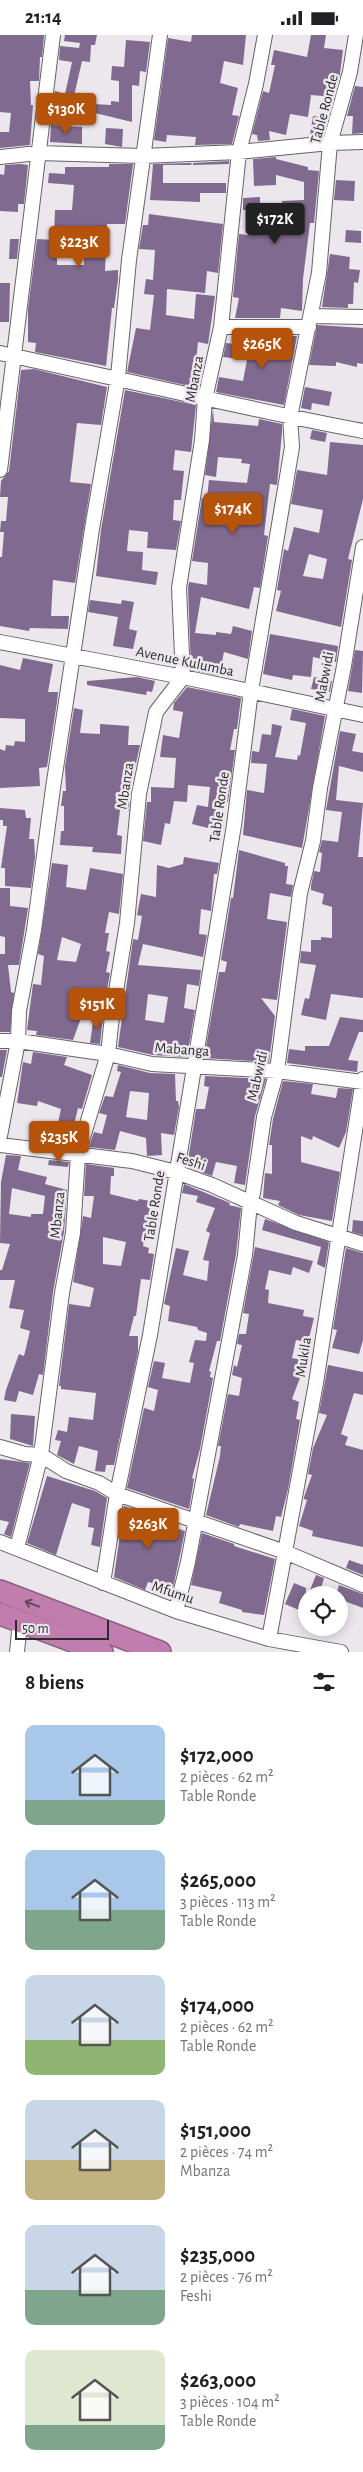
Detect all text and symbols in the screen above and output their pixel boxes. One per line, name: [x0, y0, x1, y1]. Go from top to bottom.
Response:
text: 21:14: [25, 8, 62, 27]
street label: Table Ronde: [308, 73, 341, 146]
pin: $130K: [31, 93, 101, 135]
text: $130K: [47, 101, 85, 117]
pin: $172K: [240, 203, 310, 245]
text: $172K: [257, 211, 293, 227]
pin: $223K: [44, 225, 114, 268]
text: $223K: [60, 234, 98, 250]
pin: $265K: [227, 327, 297, 370]
text: $265K: [243, 336, 281, 352]
street label: Mbanza: [183, 354, 206, 404]
pin: $174K: [198, 493, 268, 535]
text: $174K: [214, 501, 252, 517]
street label: Avenue Kulumba: [135, 644, 235, 679]
street label: Mabwidi: [312, 651, 337, 704]
street label: Mbanza: [114, 762, 137, 811]
street label: Table Ronde: [207, 771, 232, 844]
pin: $151K: [62, 987, 132, 1030]
text: $151K: [80, 996, 114, 1012]
street label: Mabanga: [154, 1040, 210, 1059]
street label: Mabwidi: [244, 1049, 271, 1103]
pin: $235K: [24, 1121, 94, 1163]
text: $235K: [40, 1129, 78, 1145]
street label: Feshi: [174, 1150, 207, 1173]
street label: Table Ronde: [141, 1170, 168, 1243]
street label: Mbanza: [48, 1191, 67, 1239]
street label: Mukila: [293, 1336, 314, 1378]
pin: $263K: [113, 1507, 183, 1550]
text: $263K: [129, 1516, 167, 1532]
street label: Mfumu: [150, 1578, 196, 1607]
map controls: [298, 1586, 348, 1636]
button: locate: [298, 1586, 348, 1636]
one-way arrow: [25, 1598, 40, 1608]
scale bar: [15, 1617, 109, 1640]
text: 50 m: [22, 1622, 49, 1636]
icon: filters: [310, 1668, 338, 1696]
text: 8 biens: [25, 1672, 84, 1693]
icon: home: [65, 1745, 125, 1805]
text: $172,000: [180, 1745, 254, 1766]
text: 2 pièces · 62 m²: [180, 1769, 274, 1785]
text: Table Ronde: [180, 1788, 256, 1804]
icon: home: [65, 1870, 125, 1930]
text: $265,000: [180, 1870, 256, 1891]
text: 3 pièces · 113 m²: [180, 1894, 276, 1910]
text: Table Ronde: [180, 1913, 256, 1929]
icon: home: [65, 1995, 125, 2055]
text: $174,000: [180, 1995, 254, 2016]
text: 2 pièces · 62 m²: [180, 2019, 274, 2035]
text: Table Ronde: [180, 2038, 256, 2054]
icon: home: [65, 2120, 125, 2180]
text: $151,000: [180, 2120, 251, 2141]
text: 2 pièces · 74 m²: [180, 2144, 273, 2160]
text: Mbanza: [180, 2163, 230, 2179]
icon: home: [65, 2245, 125, 2305]
text: $235,000: [180, 2245, 255, 2266]
text: 2 pièces · 76 m²: [180, 2269, 273, 2285]
text: Feshi: [180, 2288, 212, 2304]
icon: home: [65, 2370, 125, 2430]
text: $263,000: [180, 2370, 256, 2391]
text: 3 pièces · 104 m²: [180, 2394, 280, 2410]
text: Table Ronde: [180, 2413, 256, 2429]

